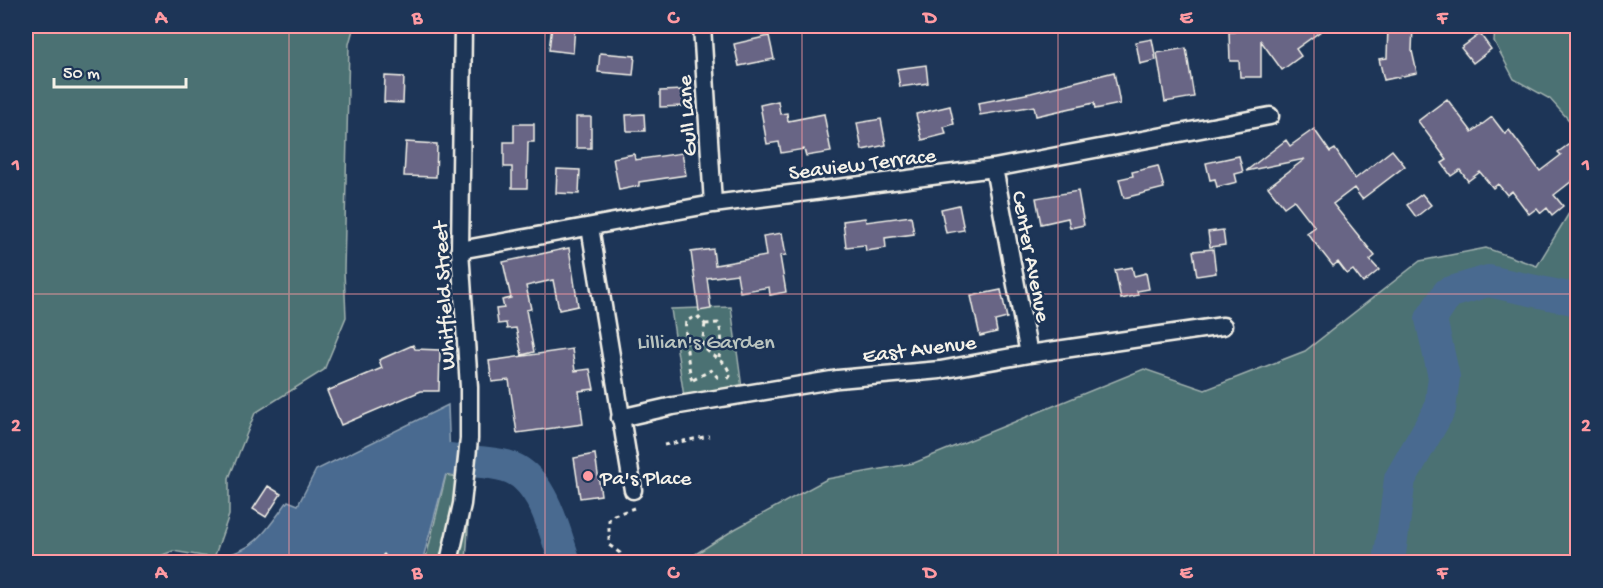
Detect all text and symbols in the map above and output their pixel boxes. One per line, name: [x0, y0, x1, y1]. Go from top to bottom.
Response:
text: A: [154, 8, 169, 31]
text: B: [411, 8, 423, 31]
text: C: [667, 8, 681, 31]
text: D: [921, 8, 937, 31]
text: E: [1180, 8, 1194, 31]
text: F: [1436, 8, 1449, 31]
scale bar: [54, 51, 186, 89]
text: 50 m: [63, 64, 100, 85]
street label: Gull Lane: [673, 74, 705, 157]
street label: Seaview Terrace: [787, 144, 938, 188]
text: 1: [11, 155, 20, 178]
text: 1: [1581, 155, 1590, 178]
street label: Center Avenue: [1004, 189, 1055, 325]
street label: Whitfield Street: [429, 219, 463, 371]
park label: Lillian's Garden: [637, 331, 775, 357]
street label: East Avenue: [861, 331, 978, 371]
text: 2: [11, 416, 21, 439]
text: 2: [1581, 416, 1591, 439]
place label: Pa's Place: [599, 467, 692, 493]
marker: Pa's Place: [581, 469, 595, 483]
text: A: [154, 563, 169, 586]
text: B: [411, 563, 423, 586]
text: C: [667, 563, 681, 586]
text: D: [921, 563, 937, 586]
text: E: [1180, 563, 1194, 586]
text: F: [1436, 563, 1449, 586]

